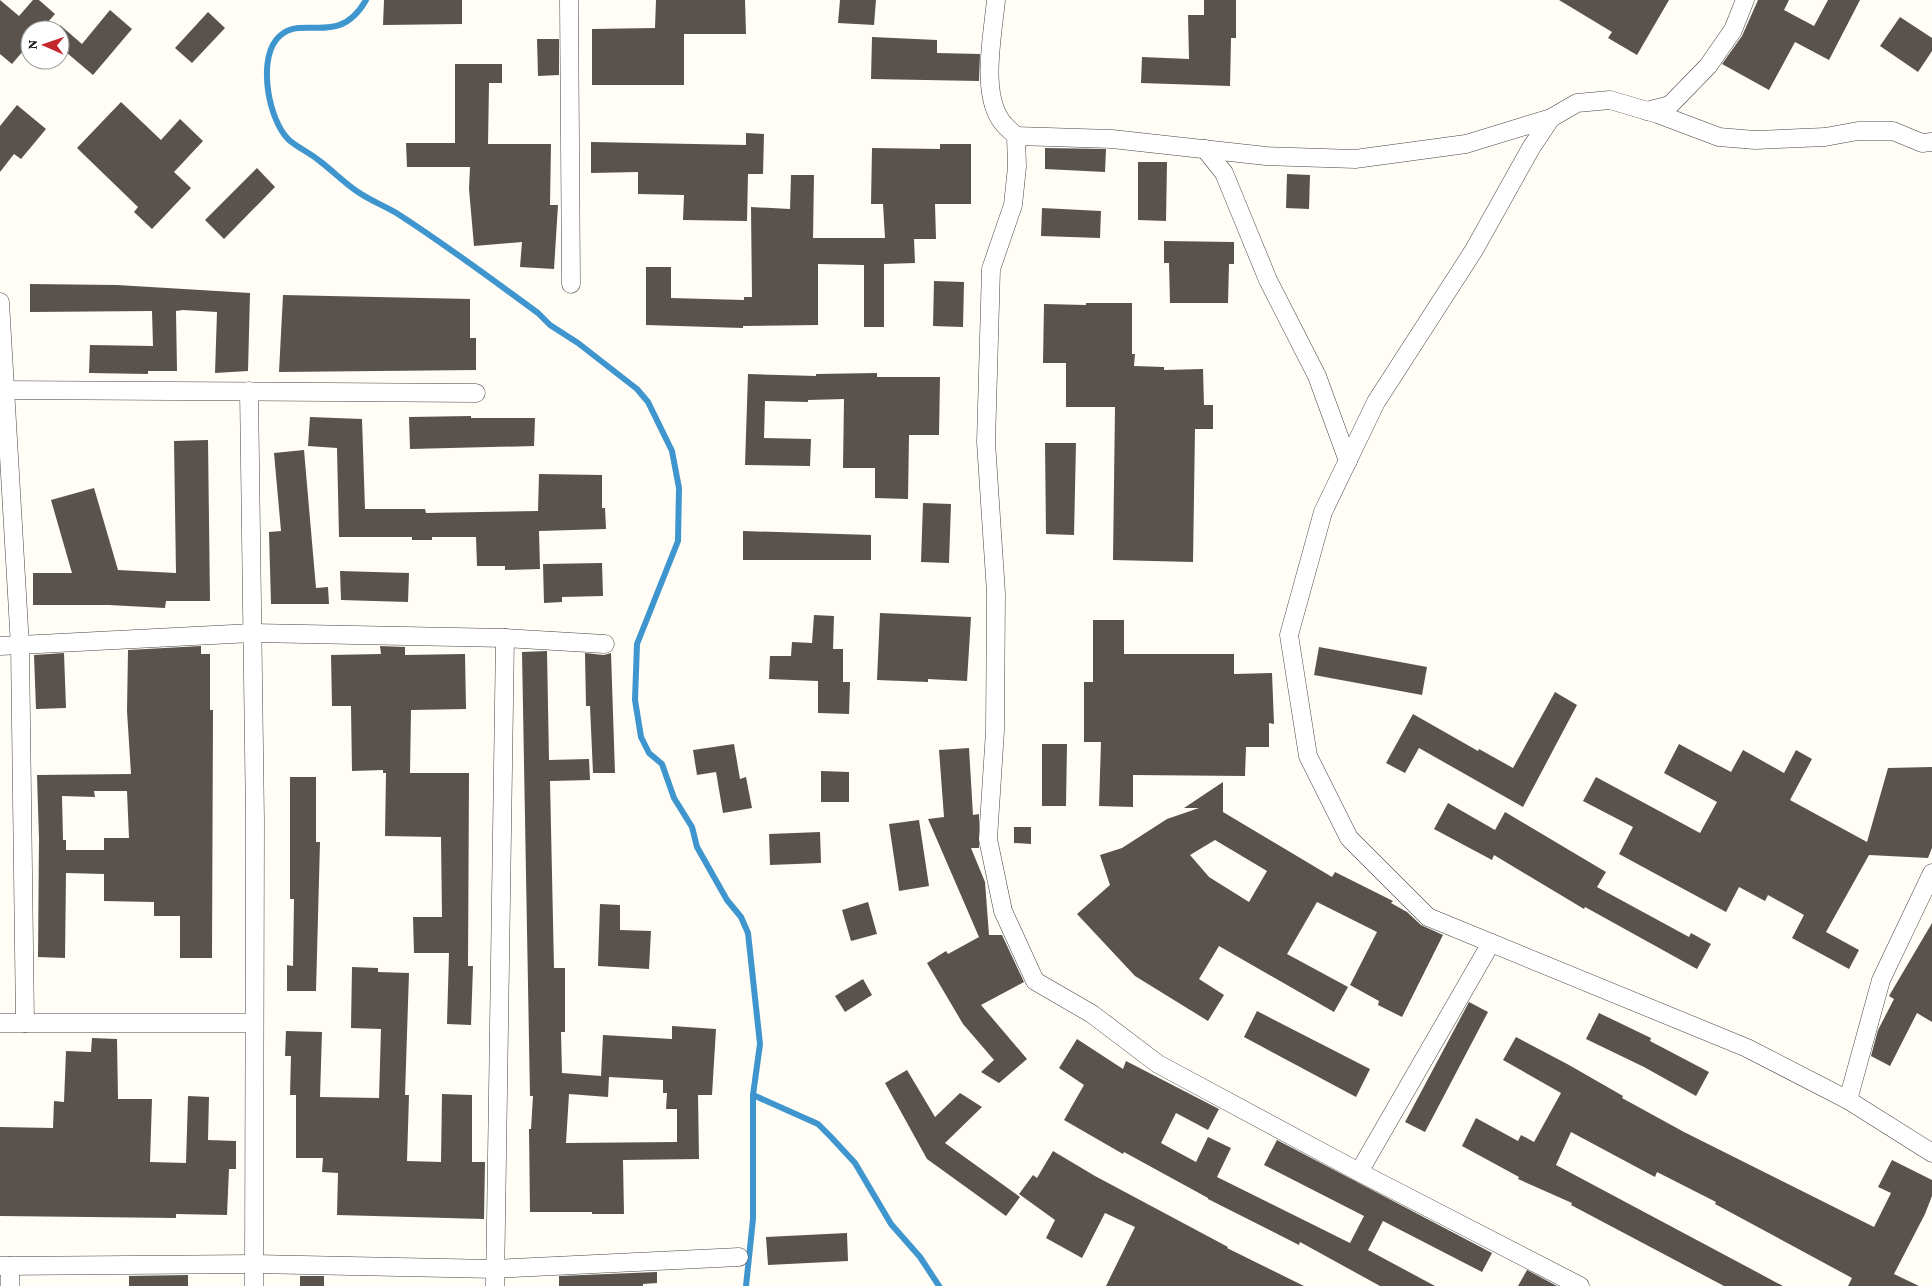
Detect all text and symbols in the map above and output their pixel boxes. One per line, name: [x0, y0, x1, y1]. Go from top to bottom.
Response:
north arrow: [20, 20, 70, 70]
text: N: [24, 39, 40, 50]

